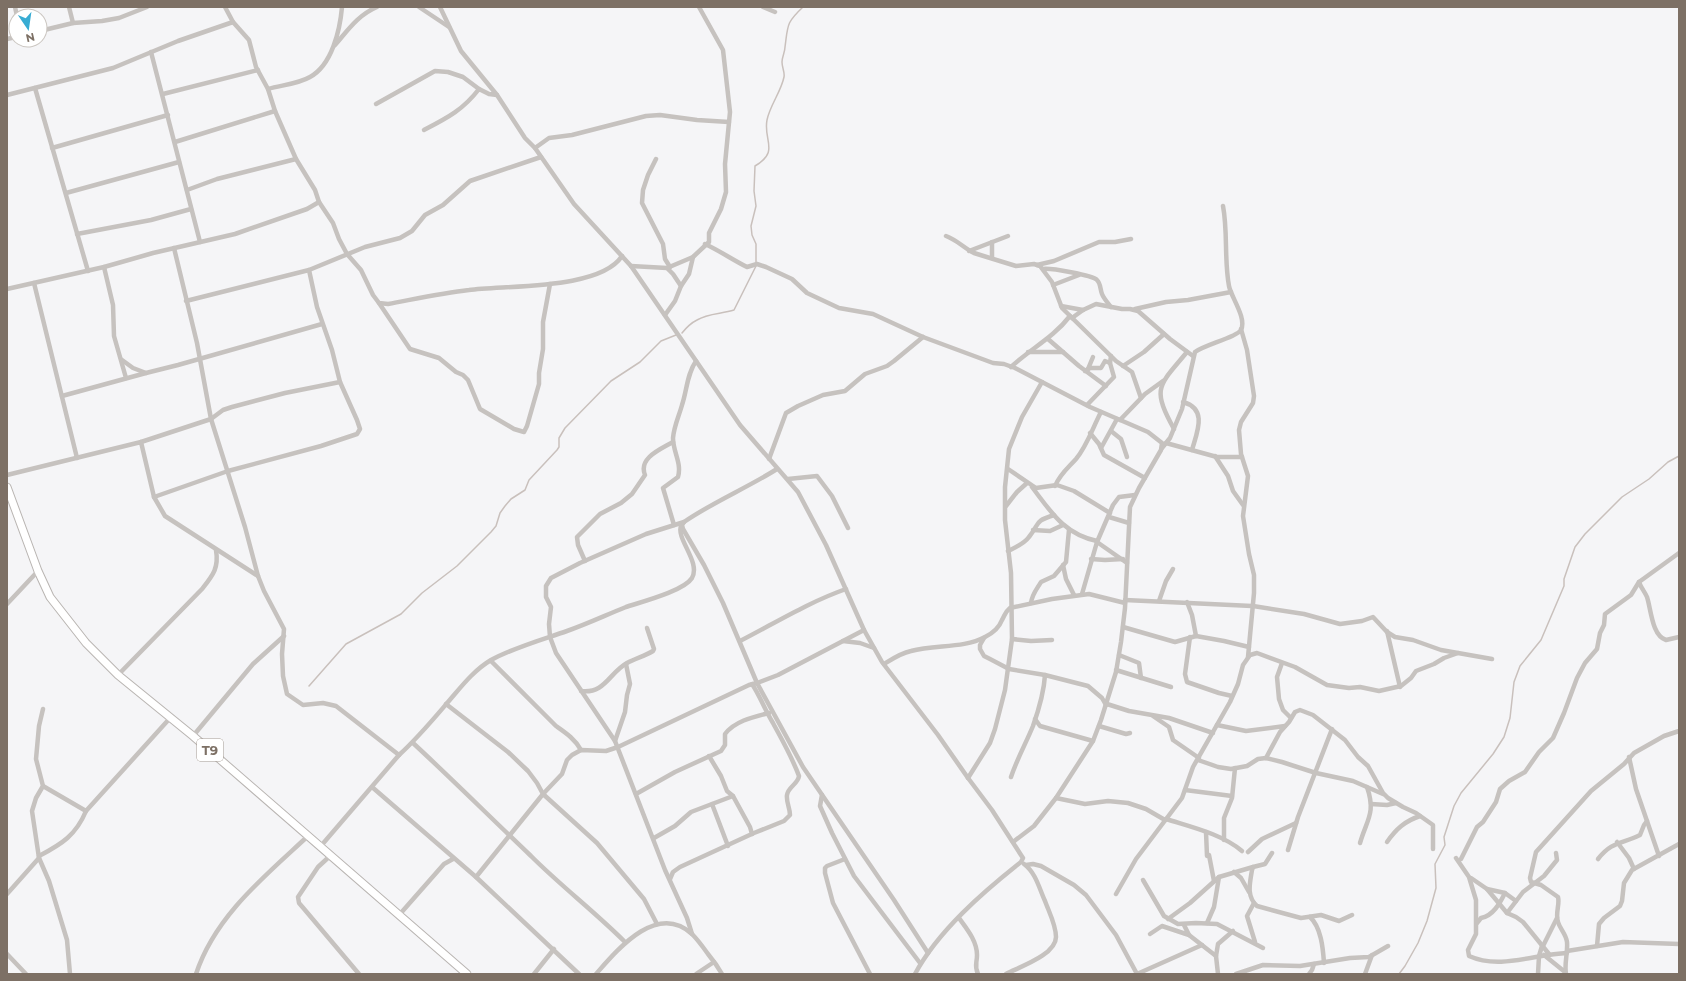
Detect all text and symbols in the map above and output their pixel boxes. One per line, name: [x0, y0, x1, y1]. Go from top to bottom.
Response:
north arrow: [8, 8, 48, 48]
text: N: [24, 30, 36, 46]
road number: T9: [197, 739, 223, 761]

